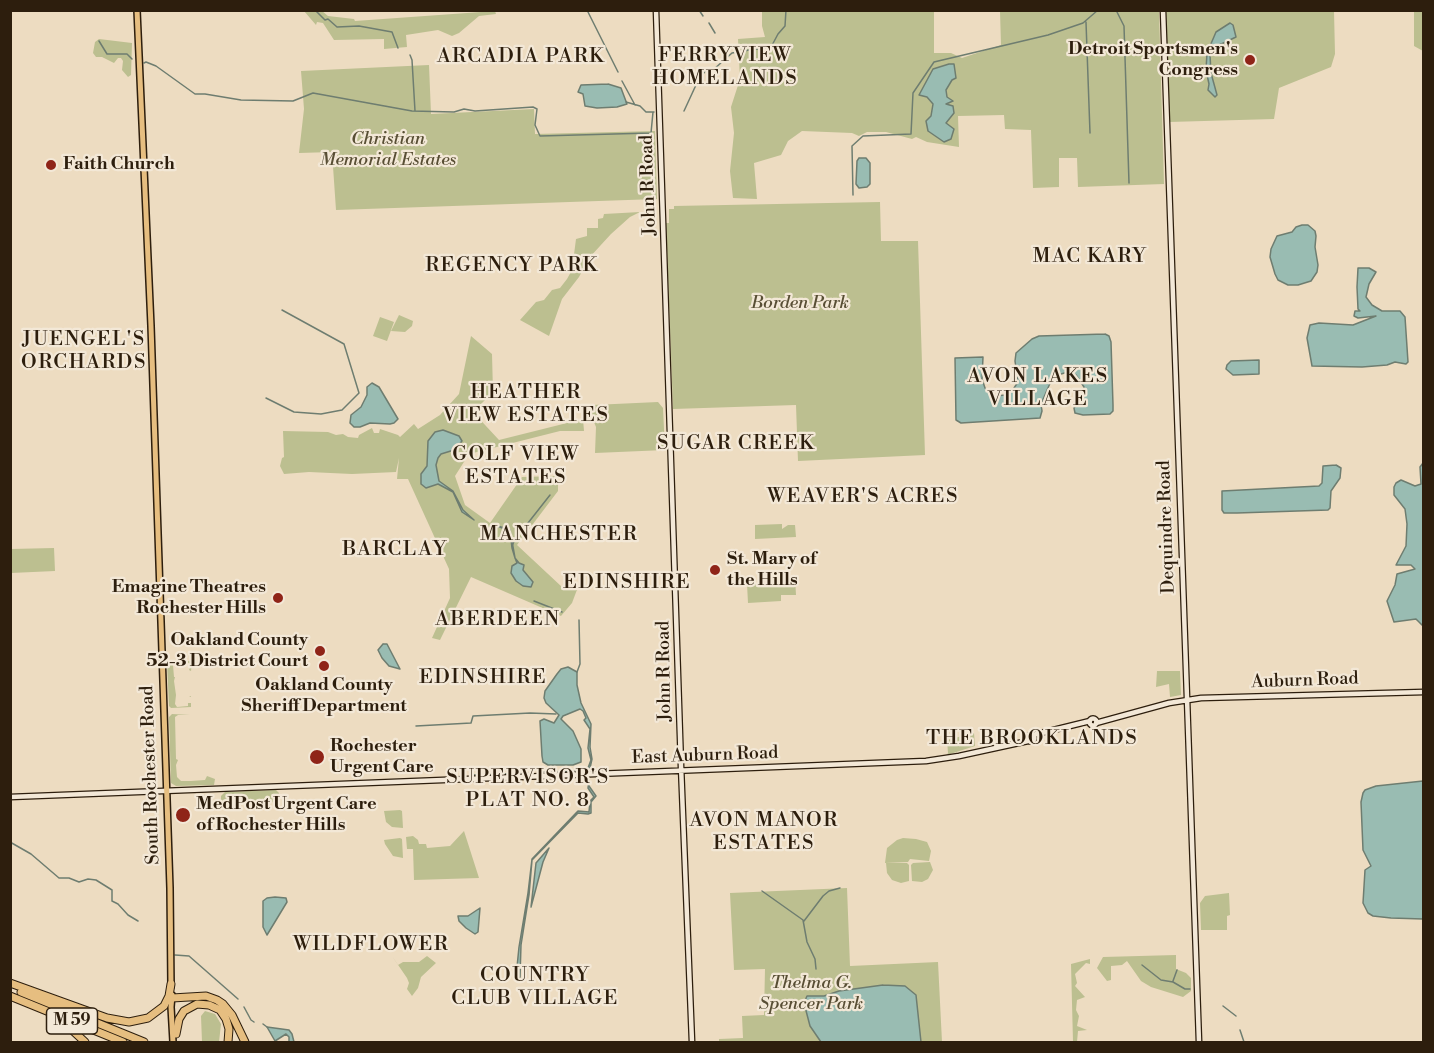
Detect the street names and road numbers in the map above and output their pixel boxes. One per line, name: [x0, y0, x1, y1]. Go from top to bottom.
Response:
street label: John R Road: [636, 134, 662, 236]
street label: Dequindre Road: [1154, 460, 1180, 594]
street label: John R Road: [653, 620, 677, 722]
street label: Auburn Road: [1251, 668, 1359, 694]
street label: South Rochester Road: [137, 685, 165, 865]
street label: East Auburn Road: [631, 743, 779, 769]
road number: M 59: [46, 1008, 98, 1034]

